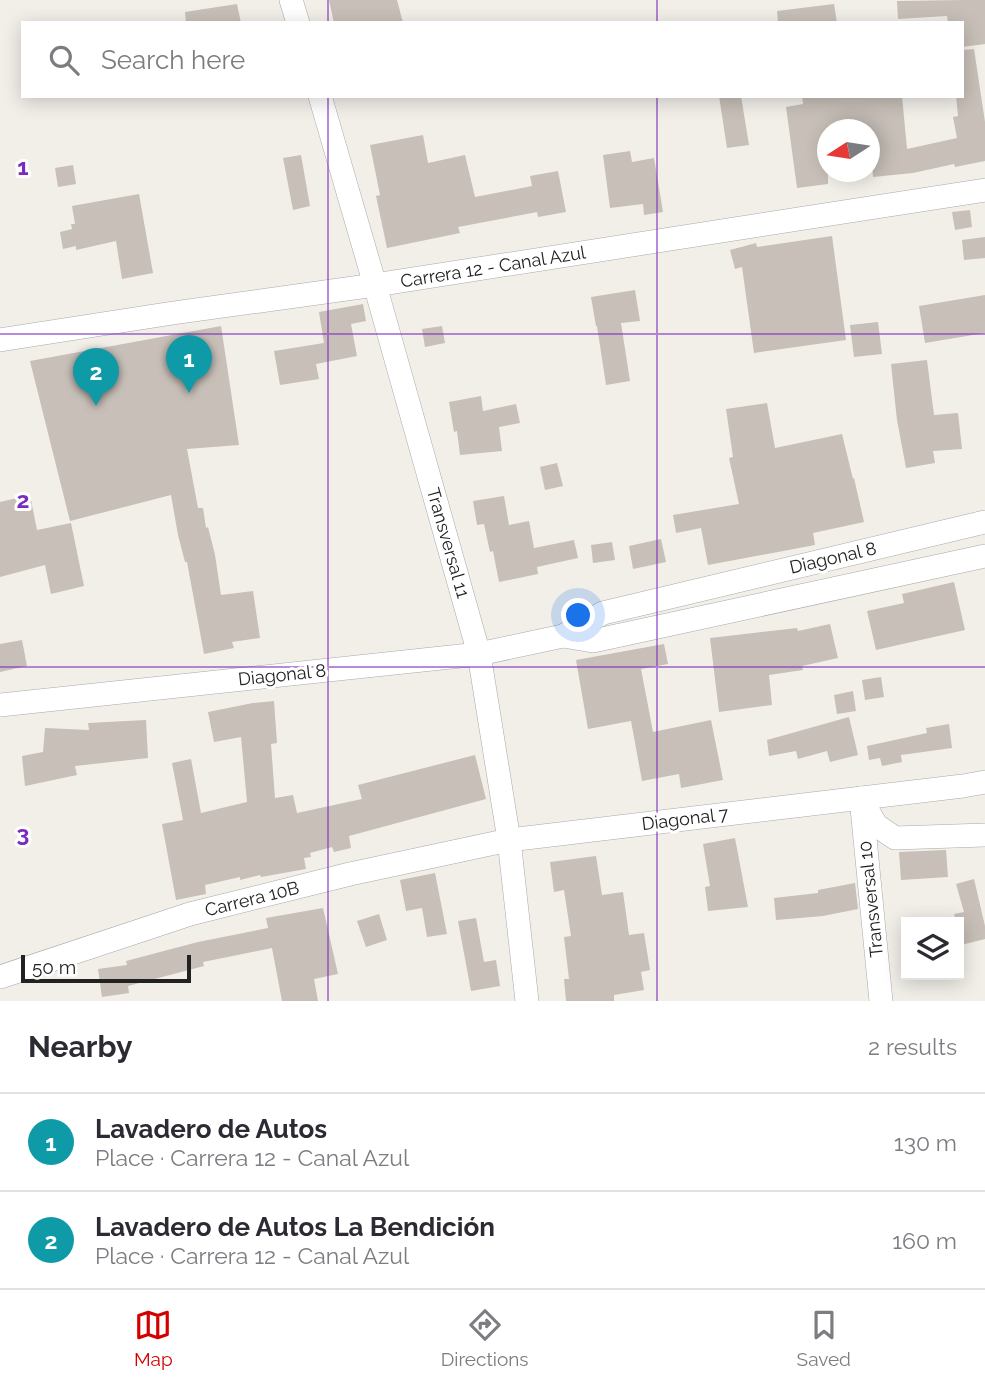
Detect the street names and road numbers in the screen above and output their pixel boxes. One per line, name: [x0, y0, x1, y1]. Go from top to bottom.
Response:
street label: Carrera 12 - Canal Azul: [399, 241, 587, 292]
street label: Transversal 11: [423, 485, 474, 601]
street label: Diagonal 8: [787, 537, 878, 578]
street label: Diagonal 8: [237, 659, 327, 690]
street label: Diagonal 7: [640, 803, 730, 834]
street label: Transversal 10: [854, 840, 887, 958]
street label: Carrera 10B: [203, 877, 301, 920]

